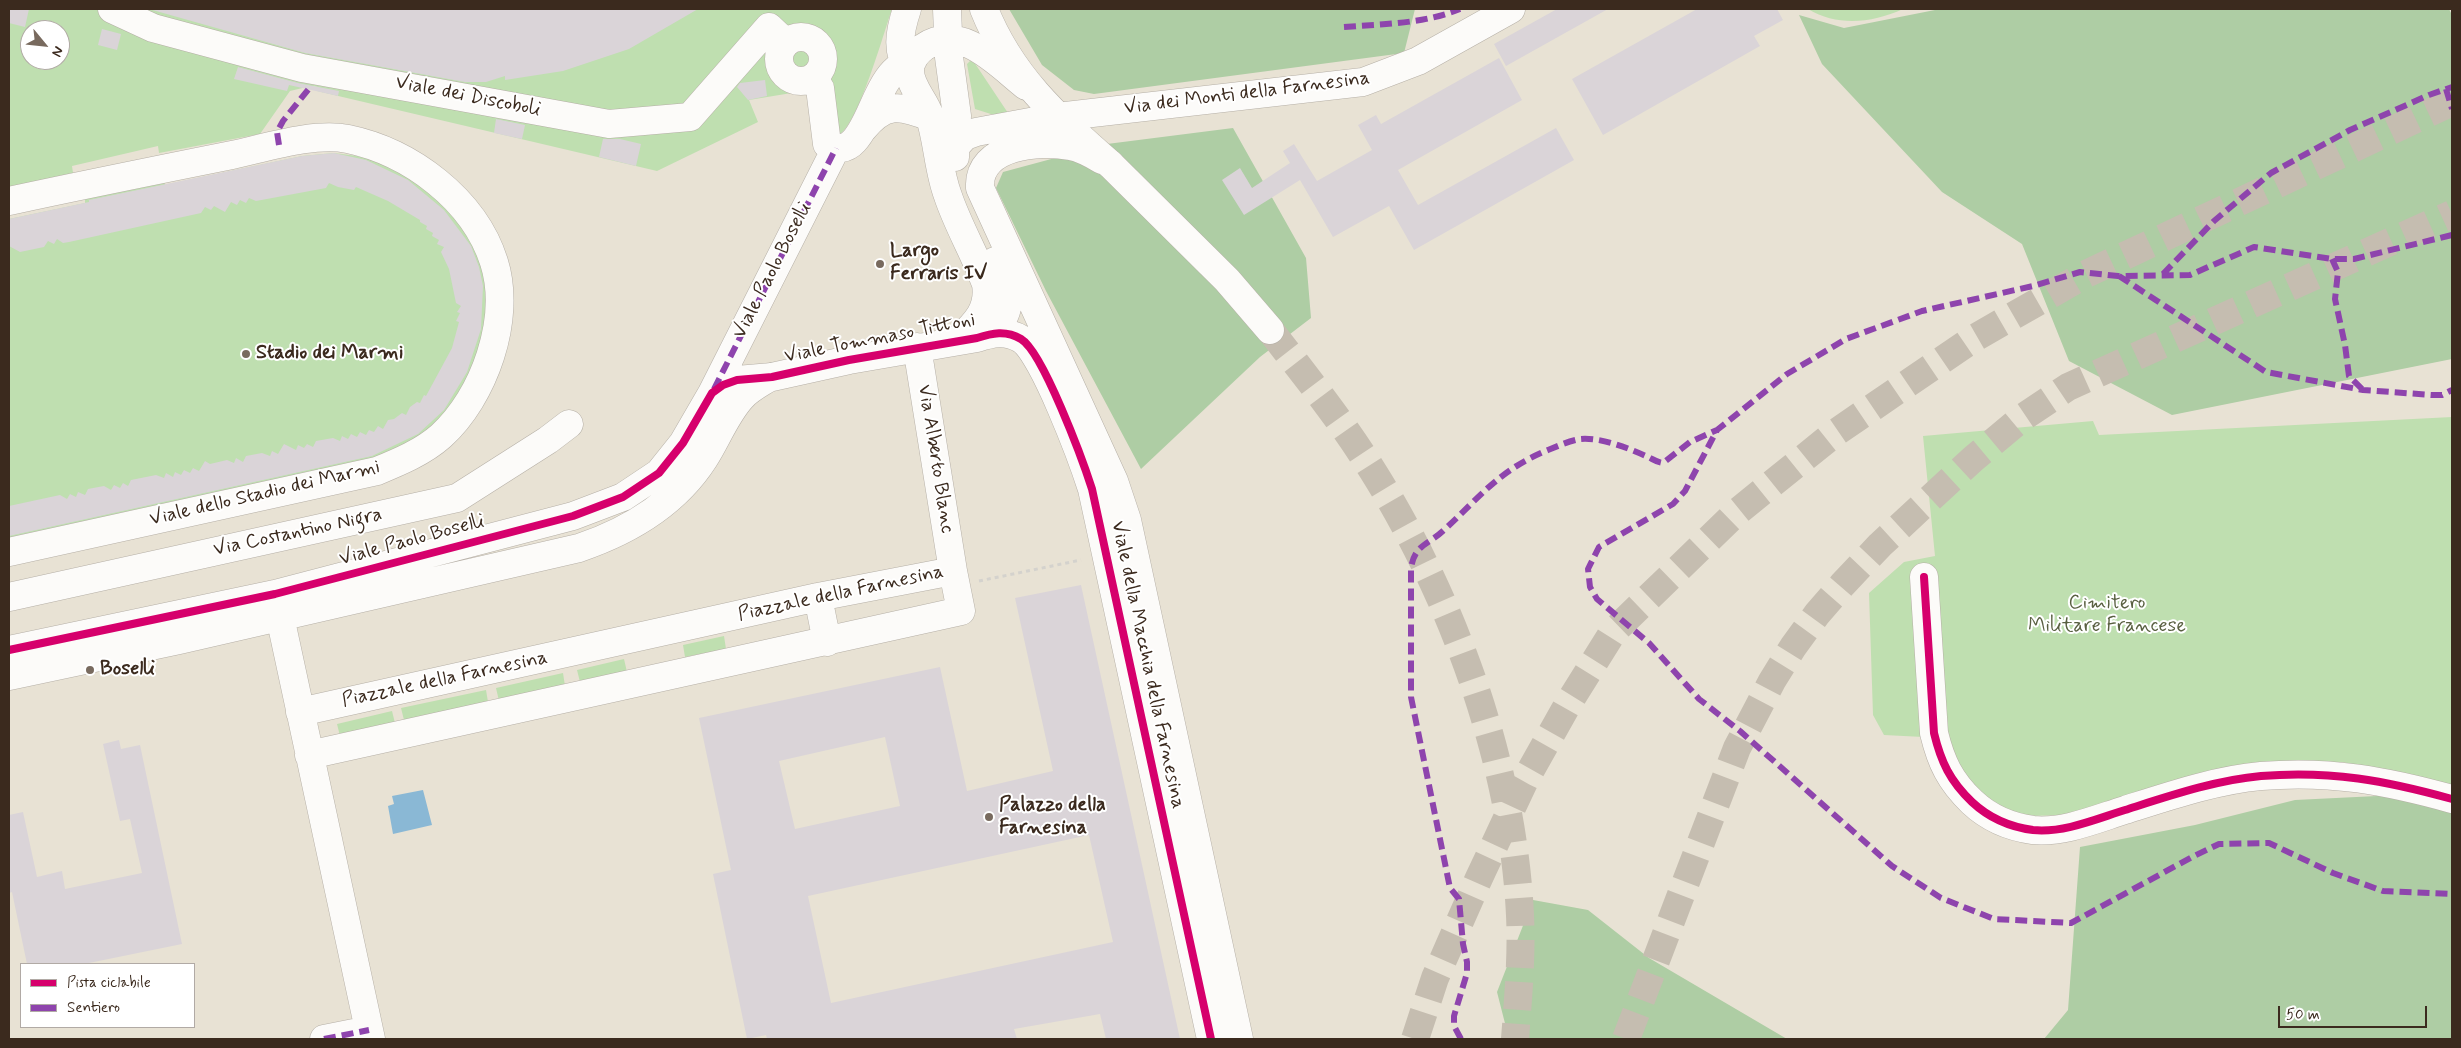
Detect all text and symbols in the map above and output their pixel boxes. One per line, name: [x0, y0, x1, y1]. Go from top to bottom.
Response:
north arrow: [20, 20, 70, 70]
text: N: [47, 43, 68, 60]
street label: Via dei Monti della Farnesina: [1123, 67, 1371, 121]
street label: Viale dei Discoboli: [393, 71, 543, 123]
street label: Viale Paolo Boselli: [728, 199, 818, 343]
place label: Largo Ferraris IV: [890, 240, 987, 287]
marker: Largo Ferraris IV: [874, 258, 886, 270]
street label: Viale Tommaso Tittoni: [782, 309, 978, 369]
place label: Stadio dei Marmi: [256, 342, 403, 366]
marker: Stadio dei Marmi: [240, 348, 252, 360]
street label: Via Alberto Blanc: [911, 383, 959, 535]
street label: Viale dello Stadio dei Marmi: [147, 456, 383, 532]
street label: Via Costantino Nigra: [211, 503, 385, 563]
street label: Viale Paolo Boselli: [337, 510, 487, 572]
street label: Viale della Macchia della Farnesina: [1105, 519, 1189, 811]
street label: Piazzale della Farnesina: [736, 560, 946, 628]
park label: Cimitero Militare Francese: [2028, 592, 2186, 639]
street label: Piazzale della Farnesina: [340, 646, 550, 714]
place label: Boselli: [100, 658, 155, 682]
marker: Boselli: [84, 664, 96, 676]
place label: Palazzo della Farnesina: [999, 794, 1106, 841]
marker: Palazzo della Farnesina: [983, 811, 995, 823]
legend: [20, 963, 195, 1028]
text: Pista ciclabile: [67, 973, 151, 993]
scale bar: [2281, 996, 2430, 1028]
text: Sentiero: [67, 998, 120, 1018]
text: 50 m: [2286, 1005, 2320, 1025]

